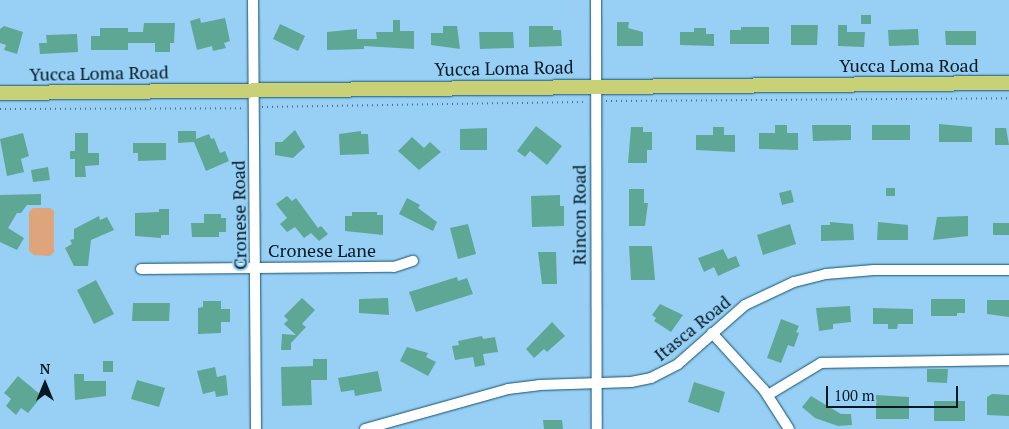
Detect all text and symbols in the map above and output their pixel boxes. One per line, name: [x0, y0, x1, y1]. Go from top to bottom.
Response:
street label: Yucca Loma Road: [839, 54, 979, 76]
street label: Yucca Loma Road: [434, 56, 574, 80]
street label: Yucca Loma Road: [29, 61, 169, 85]
street label: Cronese Road: [227, 160, 251, 270]
street label: Rincon Road: [568, 165, 590, 265]
street label: Cronese Lane: [268, 239, 376, 261]
street label: Itasca Road: [649, 291, 735, 365]
north arrow: [20, 359, 70, 409]
text: N: [40, 359, 50, 378]
scale bar: [829, 376, 962, 408]
text: 100 m: [834, 385, 875, 405]

